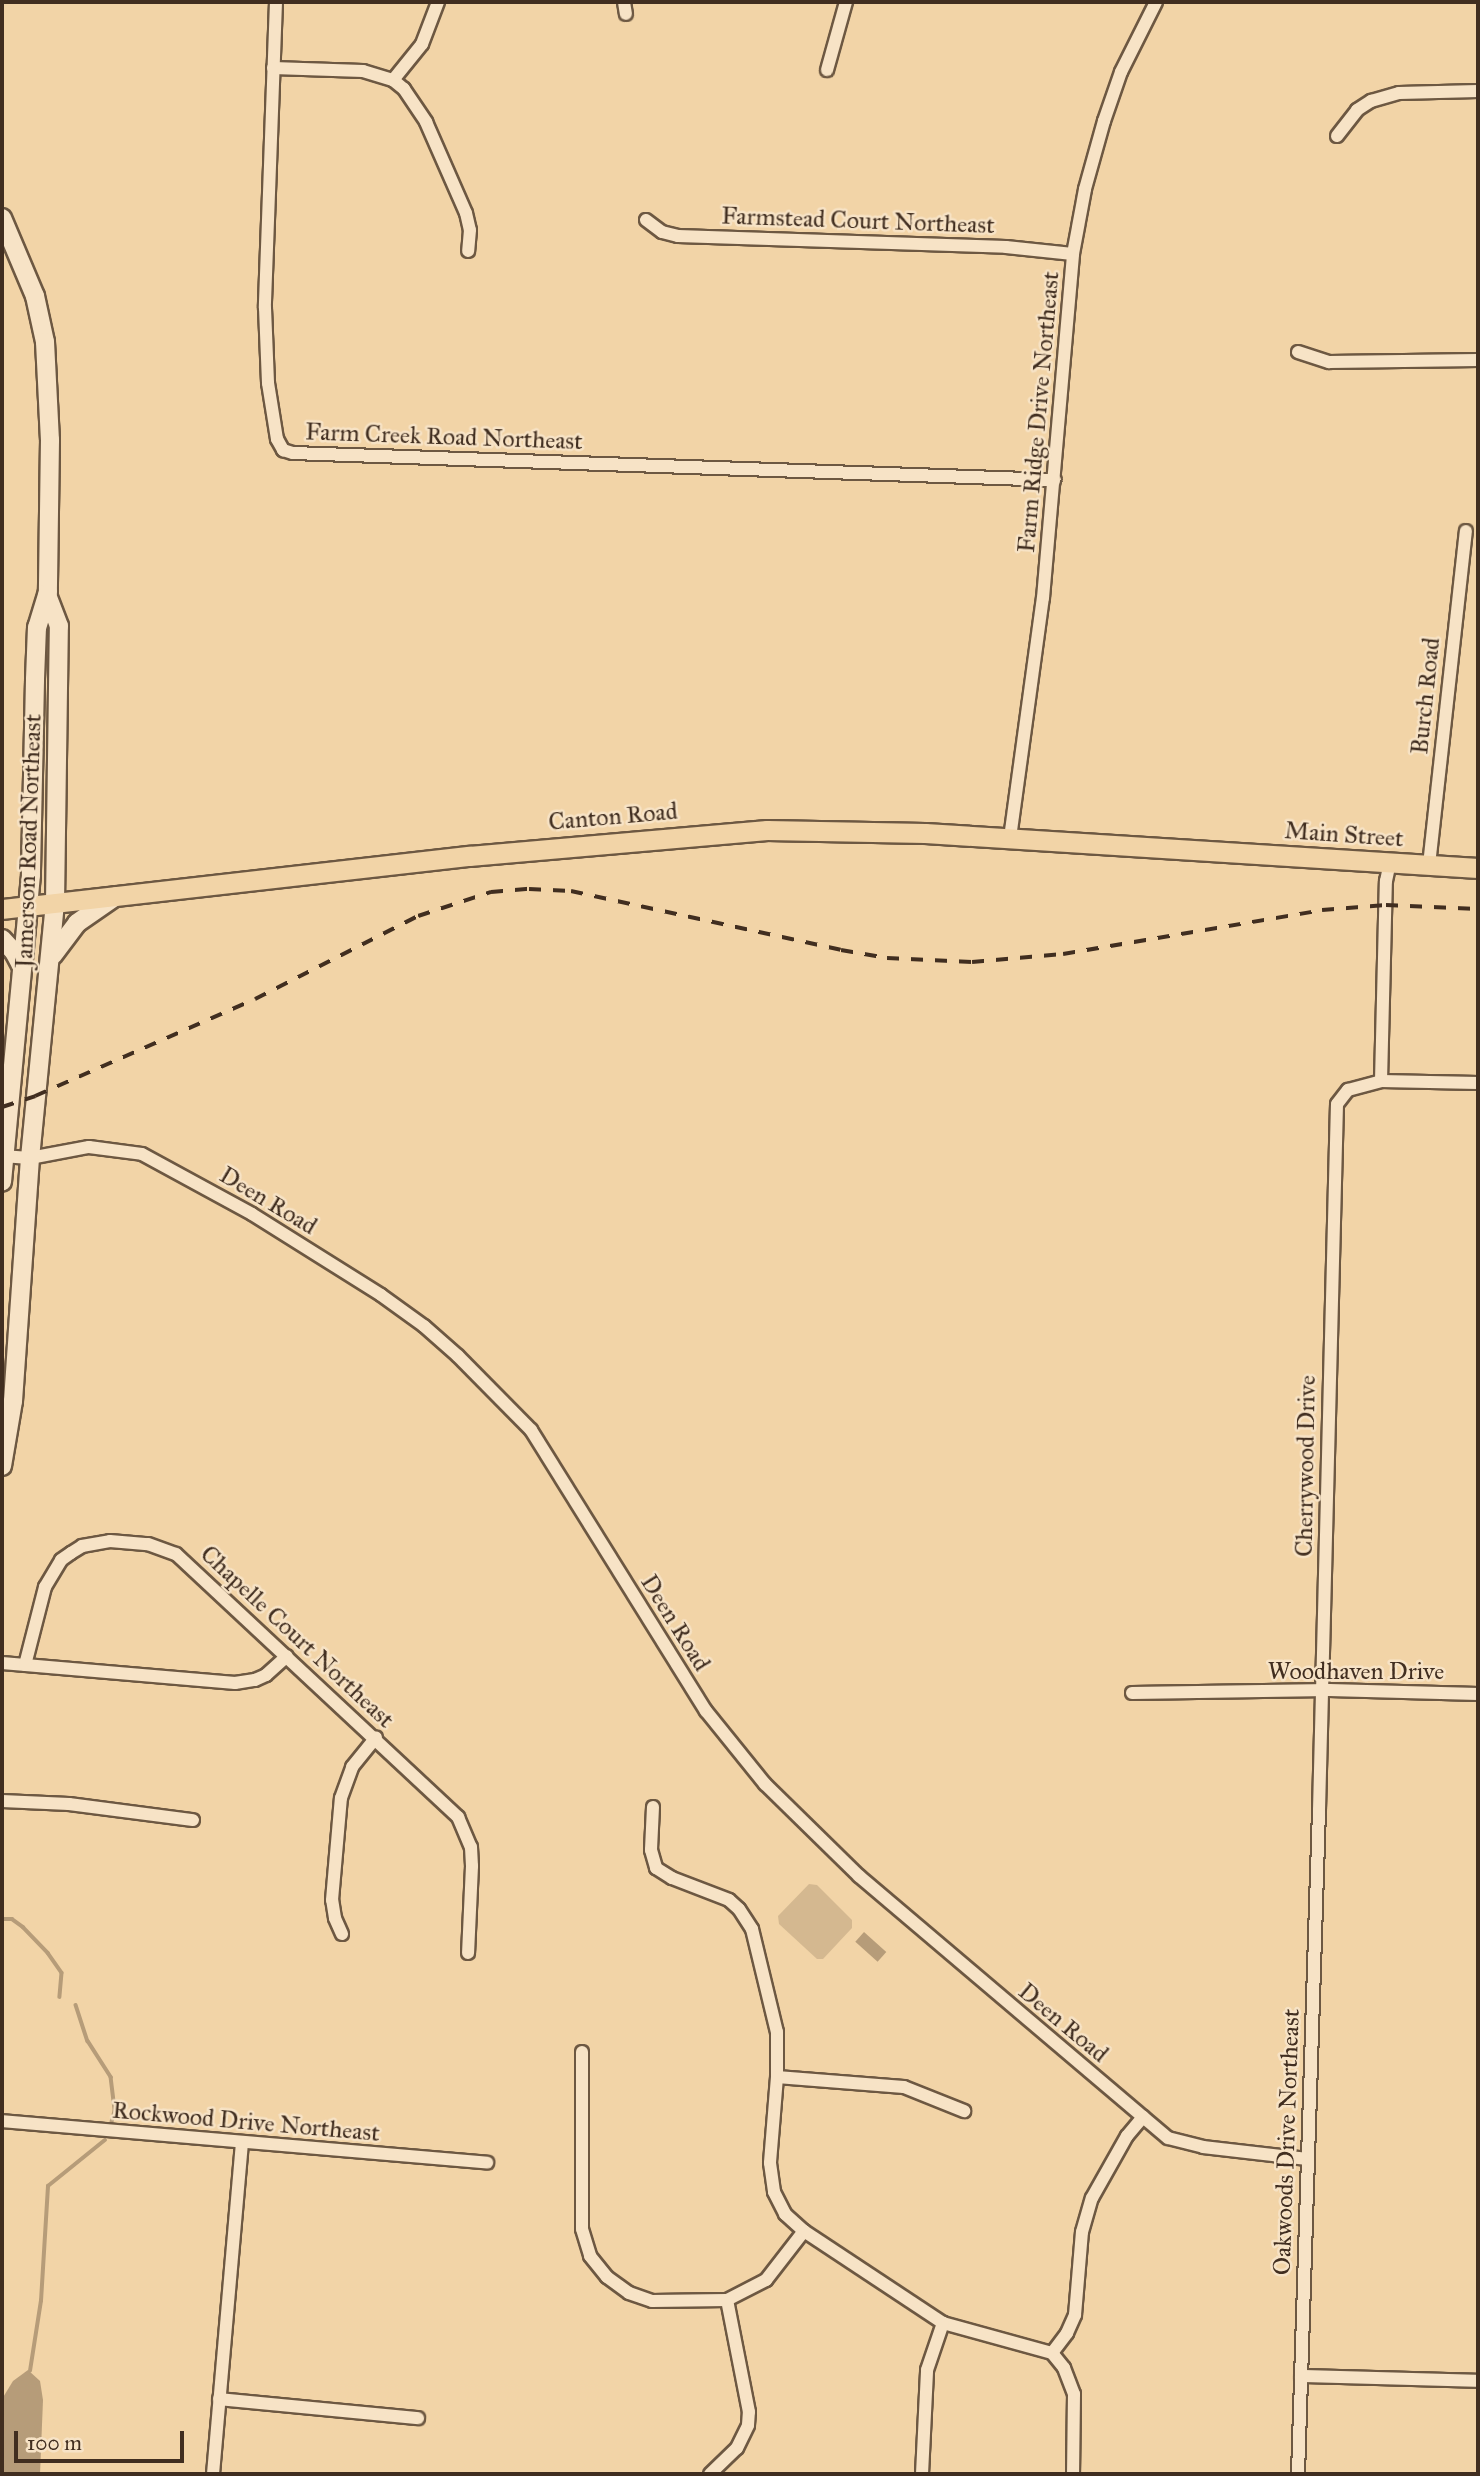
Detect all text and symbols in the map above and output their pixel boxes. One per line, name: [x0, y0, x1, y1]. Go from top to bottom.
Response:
street label: Farmstead Court Northeast: [721, 202, 995, 240]
street label: Farm Ridge Drive Northeast: [1012, 270, 1066, 554]
street label: Farm Creek Road Northeast: [305, 418, 583, 456]
street label: Burch Road: [1406, 636, 1446, 756]
street label: Jamerson Road Northeast: [10, 714, 48, 968]
street label: Canton Road: [547, 797, 679, 837]
street label: Main Street: [1284, 816, 1404, 854]
street label: Deen Road: [214, 1161, 322, 1241]
street label: Cherrywood Drive: [1290, 1375, 1322, 1557]
street label: Chapelle Court Northeast: [194, 1540, 400, 1734]
street label: Deen Road: [634, 1569, 716, 1677]
street label: Woodhaven Drive: [1268, 1658, 1444, 1686]
street label: Deen Road: [1012, 1977, 1114, 2069]
street label: Oakwoods Drive Northeast: [1268, 2008, 1306, 2276]
street label: Rockwood Drive Northeast: [111, 2096, 381, 2148]
scale bar: [18, 2416, 187, 2460]
text: 100 m: [27, 2430, 82, 2456]

